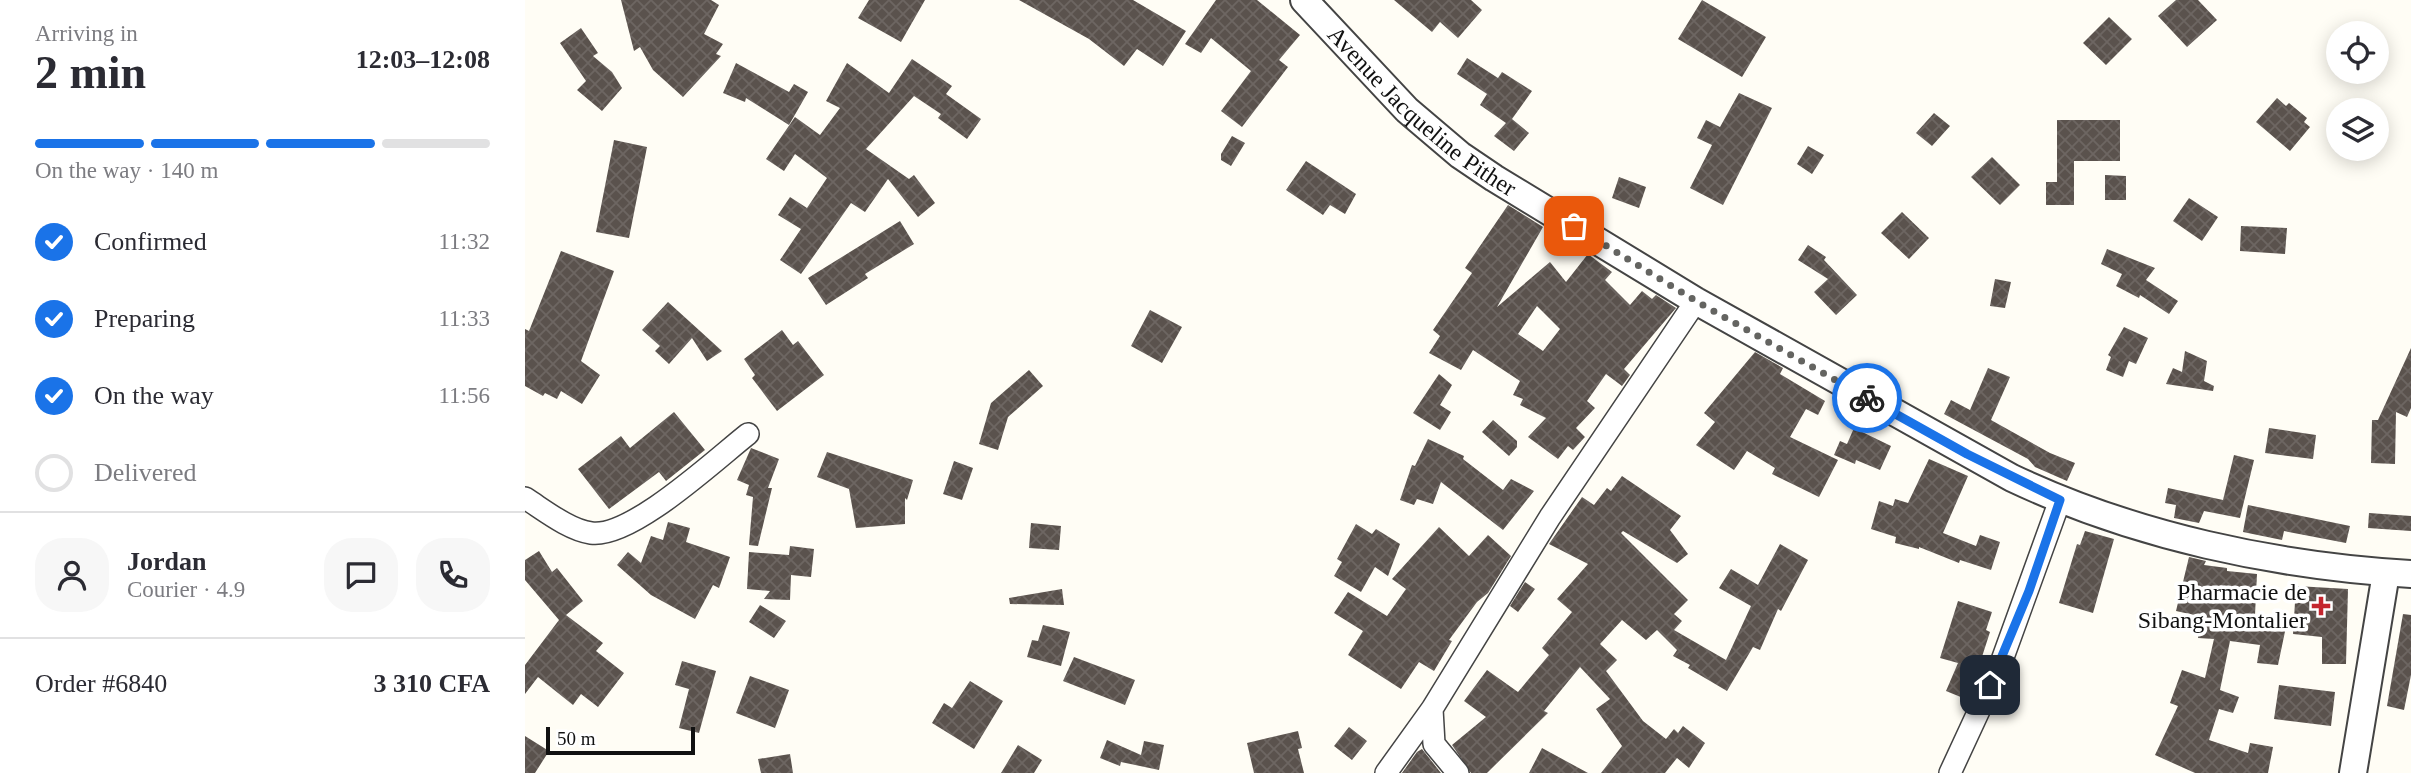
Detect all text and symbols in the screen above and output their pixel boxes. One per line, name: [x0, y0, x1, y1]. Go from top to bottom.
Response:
text: Arriving in: [35, 21, 138, 46]
street label: Avenue Jacqueline Pither: [1323, 21, 1521, 201]
map controls: [2326, 21, 2389, 161]
button: locate: [2326, 21, 2389, 84]
text: 12:03–12:08: [356, 45, 490, 74]
text: 2 min: [35, 47, 146, 98]
button: layers: [2326, 98, 2389, 161]
text: On the way · 140 m: [35, 158, 218, 183]
pin: [1544, 196, 1604, 256]
icon: bag: [1555, 207, 1593, 245]
icon: check: [35, 223, 73, 261]
text: Confirmed: [94, 227, 207, 256]
text: 11:32: [438, 229, 490, 254]
icon: check: [35, 300, 73, 338]
text: Preparing: [94, 304, 195, 333]
text: 11:33: [438, 306, 490, 331]
courier: [1832, 363, 1902, 433]
icon: check: [35, 377, 73, 415]
icon: bike: [1848, 379, 1886, 417]
text: On the way: [94, 381, 214, 410]
text: 11:56: [438, 383, 490, 408]
text: Delivered: [94, 458, 197, 487]
button: person: [35, 538, 109, 612]
button: chat: [324, 538, 398, 612]
button: phone: [416, 538, 490, 612]
text: Jordan: [127, 547, 206, 576]
text: Courier · 4.9: [127, 577, 245, 602]
place label: Pharmacie de Sibang-Montalier: [2138, 579, 2307, 633]
marker: Pharmacie de Sibang-Montalier: [2313, 598, 2329, 614]
pin: [1960, 655, 2020, 715]
icon: home: [1971, 666, 2009, 704]
text: Order #6840: [35, 669, 167, 698]
text: 3 310 CFA: [373, 669, 490, 698]
scale bar: [546, 724, 695, 756]
text: 50 m: [557, 728, 596, 749]

